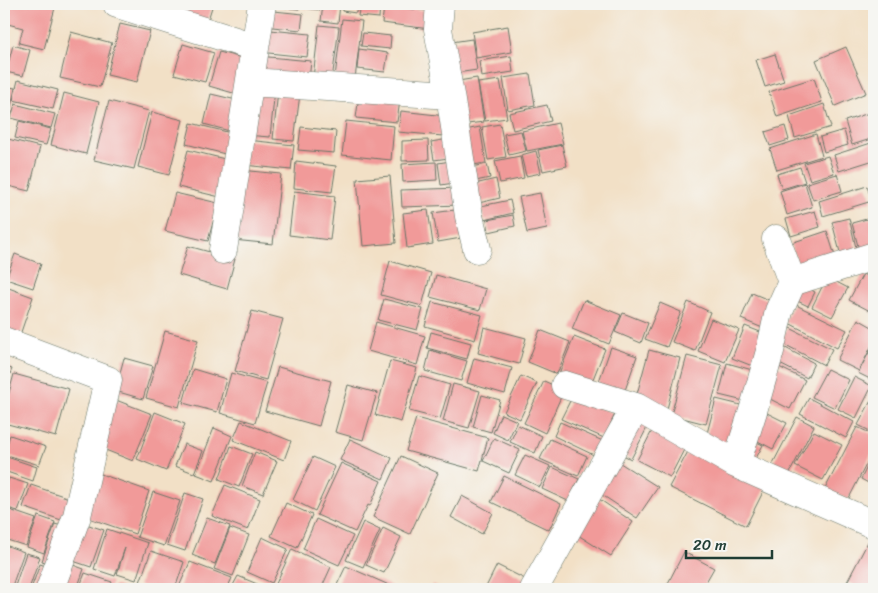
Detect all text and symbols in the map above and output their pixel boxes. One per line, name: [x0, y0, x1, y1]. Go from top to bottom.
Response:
scale bar: [686, 528, 772, 560]
text: 20 m: [693, 532, 727, 558]

